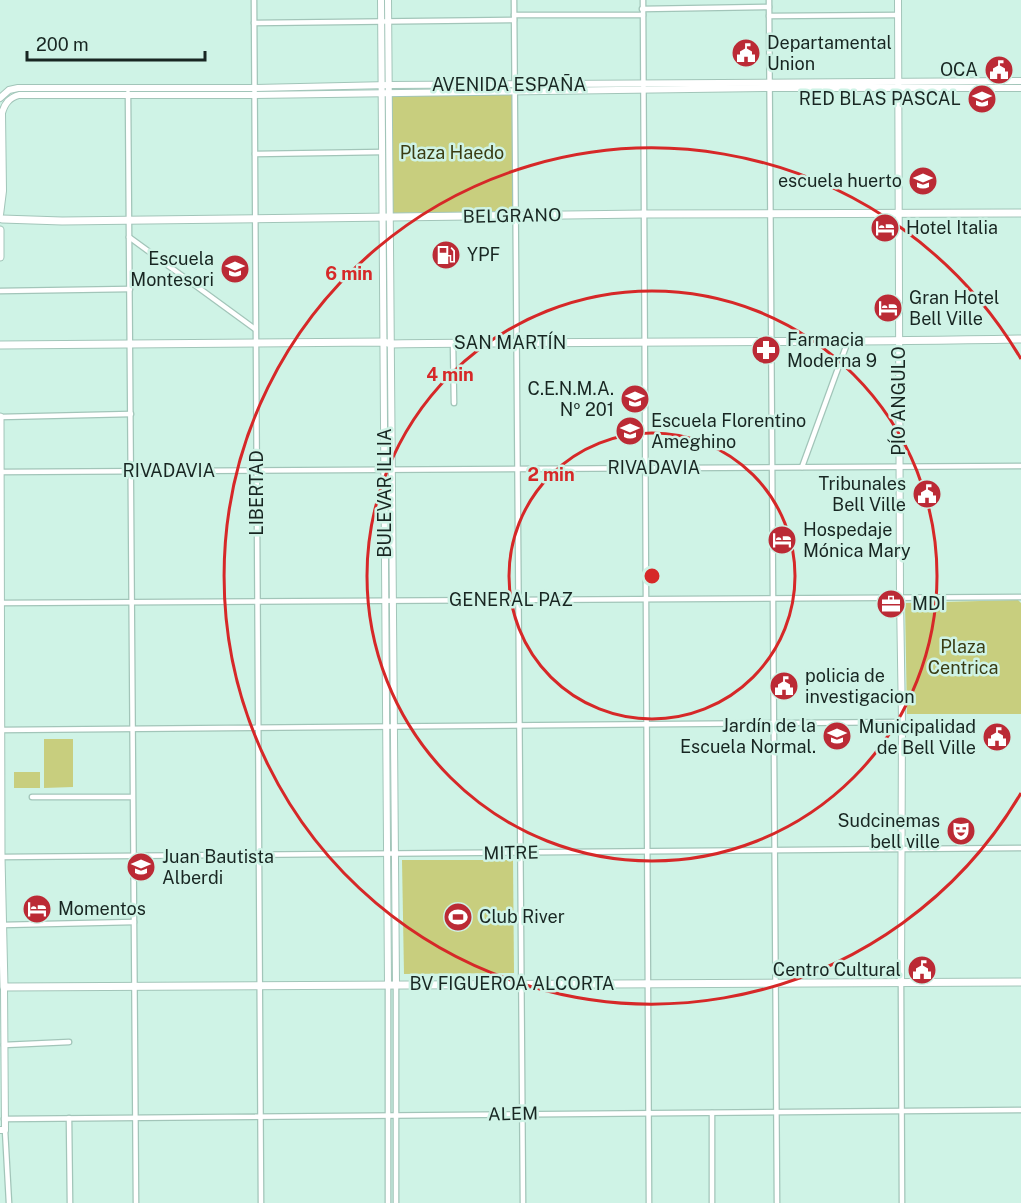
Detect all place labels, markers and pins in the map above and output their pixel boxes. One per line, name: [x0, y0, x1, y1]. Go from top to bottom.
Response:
place label: Departamental Union: [767, 32, 892, 74]
public building icon: Departamental Union: [730, 37, 762, 69]
public building icon: OCA: [983, 54, 1015, 86]
place label: OCA: [940, 59, 978, 80]
school or university icon: RED BLAS PASCAL: [966, 83, 998, 115]
place label: RED BLAS PASCAL: [799, 88, 961, 109]
school or university icon: escuela huerto: [907, 165, 939, 197]
place label: escuela huerto: [778, 170, 902, 191]
hotel icon: Hotel Italia: [869, 212, 901, 244]
place label: Hotel Italia: [906, 217, 998, 238]
fuel station icon: YPF: [430, 239, 462, 271]
place label: YPF: [467, 244, 500, 265]
place label: Escuela Montesori: [130, 248, 214, 290]
school or university icon: Escuela Montesori: [219, 253, 251, 285]
place label: Gran Hotel Bell Ville: [909, 287, 999, 329]
hotel icon: Gran Hotel Bell Ville: [872, 292, 904, 324]
place label: Farmacia Moderna 9: [787, 329, 877, 371]
pharmacy icon: Farmacia Moderna 9: [750, 334, 782, 366]
place label: C.E.N.M.A. Nº 201: [528, 378, 614, 420]
school or university icon: C.E.N.M.A. Nº 201: [619, 383, 651, 415]
place label: Escuela Florentino Ameghino: [651, 410, 806, 452]
school or university icon: Escuela Florentino Ameghino: [614, 415, 646, 447]
place label: Tribunales Bell Ville: [818, 473, 906, 515]
public building icon: Tribunales Bell Ville: [911, 478, 943, 510]
place label: Hospedaje Mónica Mary: [803, 519, 911, 561]
hotel icon: Hospedaje Mónica Mary: [766, 524, 798, 556]
centre of rings: [642, 566, 662, 586]
office icon: MDI: [875, 588, 907, 620]
place label: MDI: [912, 593, 946, 614]
place label: policia de investigacion: [805, 665, 915, 707]
public building icon: policia de investigacion: [768, 670, 800, 702]
place label: Jardín de la Escuela Normal.: [680, 715, 816, 757]
place label: Municipalidad de Bell Ville: [859, 716, 976, 758]
school or university icon: Jardín de la Escuela Normal.: [821, 720, 853, 752]
public building icon: Municipalidad de Bell Ville: [981, 721, 1013, 753]
place label: Sudcinemas bell ville: [837, 810, 940, 852]
theatre icon: Sudcinemas bell ville: [945, 815, 977, 847]
place label: Juan Bautista Alberdi: [162, 846, 274, 888]
school or university icon: Juan Bautista Alberdi: [125, 851, 157, 883]
hotel icon: Momentos: [21, 893, 53, 925]
place label: Momentos: [58, 898, 146, 919]
sports icon: Club River: [442, 901, 474, 933]
place label: Club River: [479, 906, 565, 927]
public building icon: Centro Cultural: [906, 954, 938, 986]
place label: Centro Cultural: [773, 959, 901, 980]

